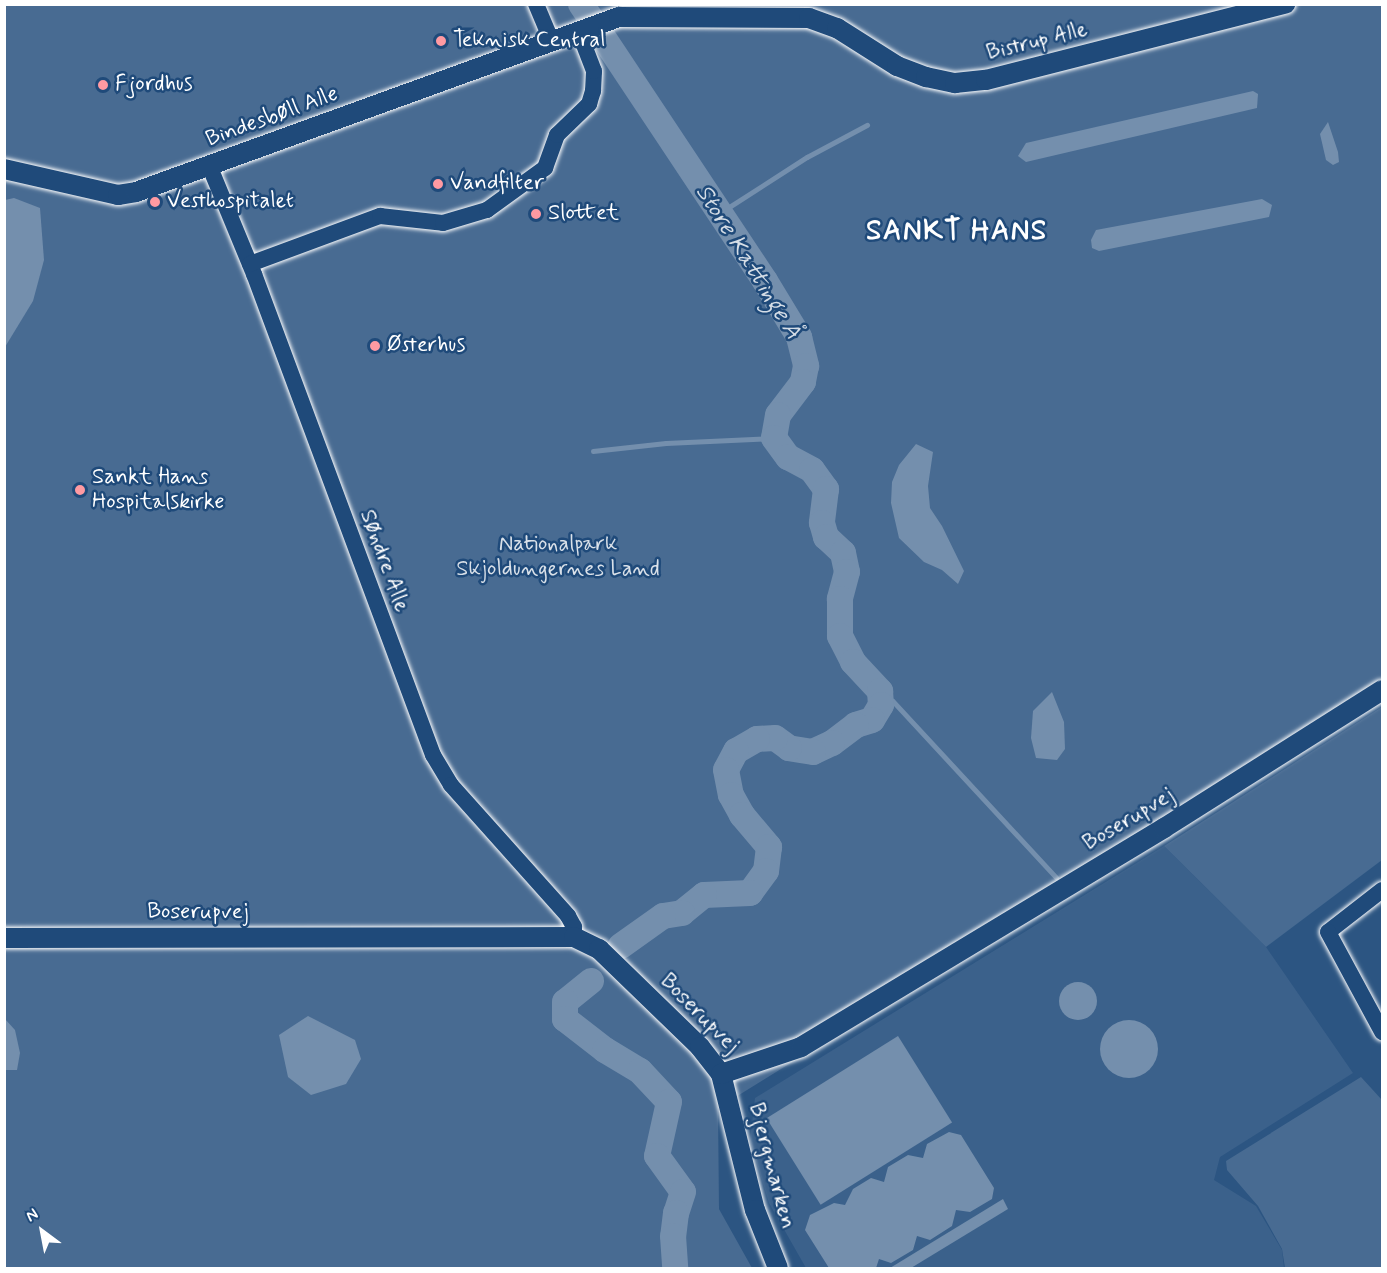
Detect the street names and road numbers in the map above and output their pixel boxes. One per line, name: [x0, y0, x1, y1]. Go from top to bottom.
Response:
street label: Bistrup Alle: [983, 17, 1091, 67]
street label: Bindesbøll Alle: [202, 81, 342, 153]
street label: Søndre Alle: [353, 506, 415, 616]
street label: Boserupvej: [1079, 783, 1179, 857]
street label: Boserupvej: [147, 900, 249, 926]
street label: Boserupvej: [654, 969, 744, 1059]
street label: Bjergmarken: [742, 1100, 800, 1232]

